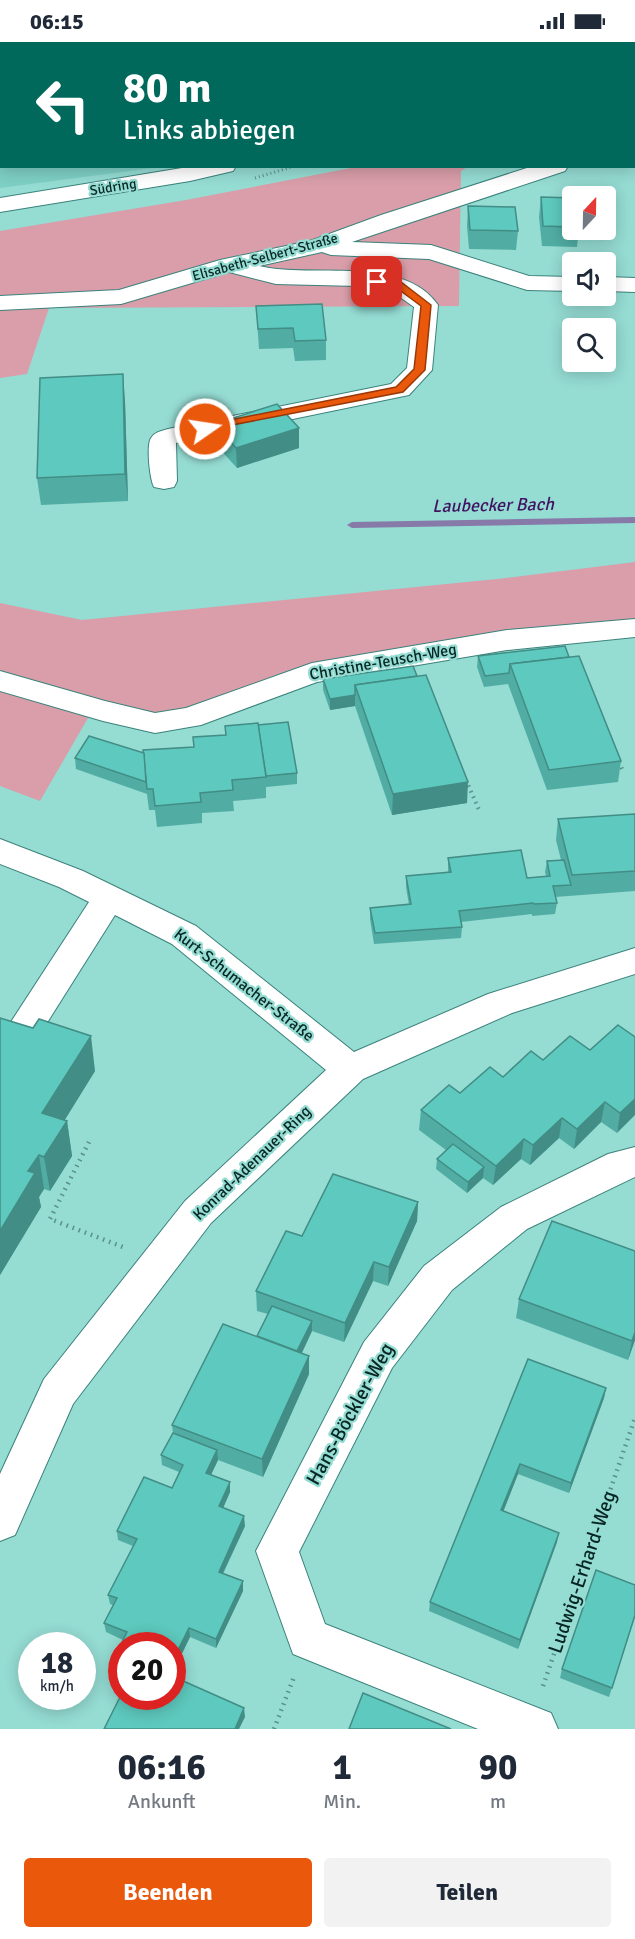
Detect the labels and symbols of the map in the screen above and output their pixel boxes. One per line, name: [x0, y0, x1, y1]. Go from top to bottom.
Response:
street label: Südring: [88, 175, 138, 199]
north arrow: [562, 186, 616, 240]
street label: Elisabeth-Selbert-Straße: [190, 229, 340, 285]
pin: [351, 256, 402, 307]
position arrow: [173, 397, 237, 461]
water label: Laubecker Bach: [432, 493, 555, 517]
street label: Christine-Teusch-Weg: [308, 639, 458, 685]
street label: Kurt-Schumacher-Straße: [170, 924, 318, 1046]
street label: Konrad-Adenauer-Ring: [189, 1101, 315, 1225]
street label: Hans-Böckler-Weg: [301, 1339, 399, 1489]
street label: Ludwig-Erhard-Weg: [542, 1487, 622, 1657]
speed limit sign: 20: [108, 1632, 186, 1710]

